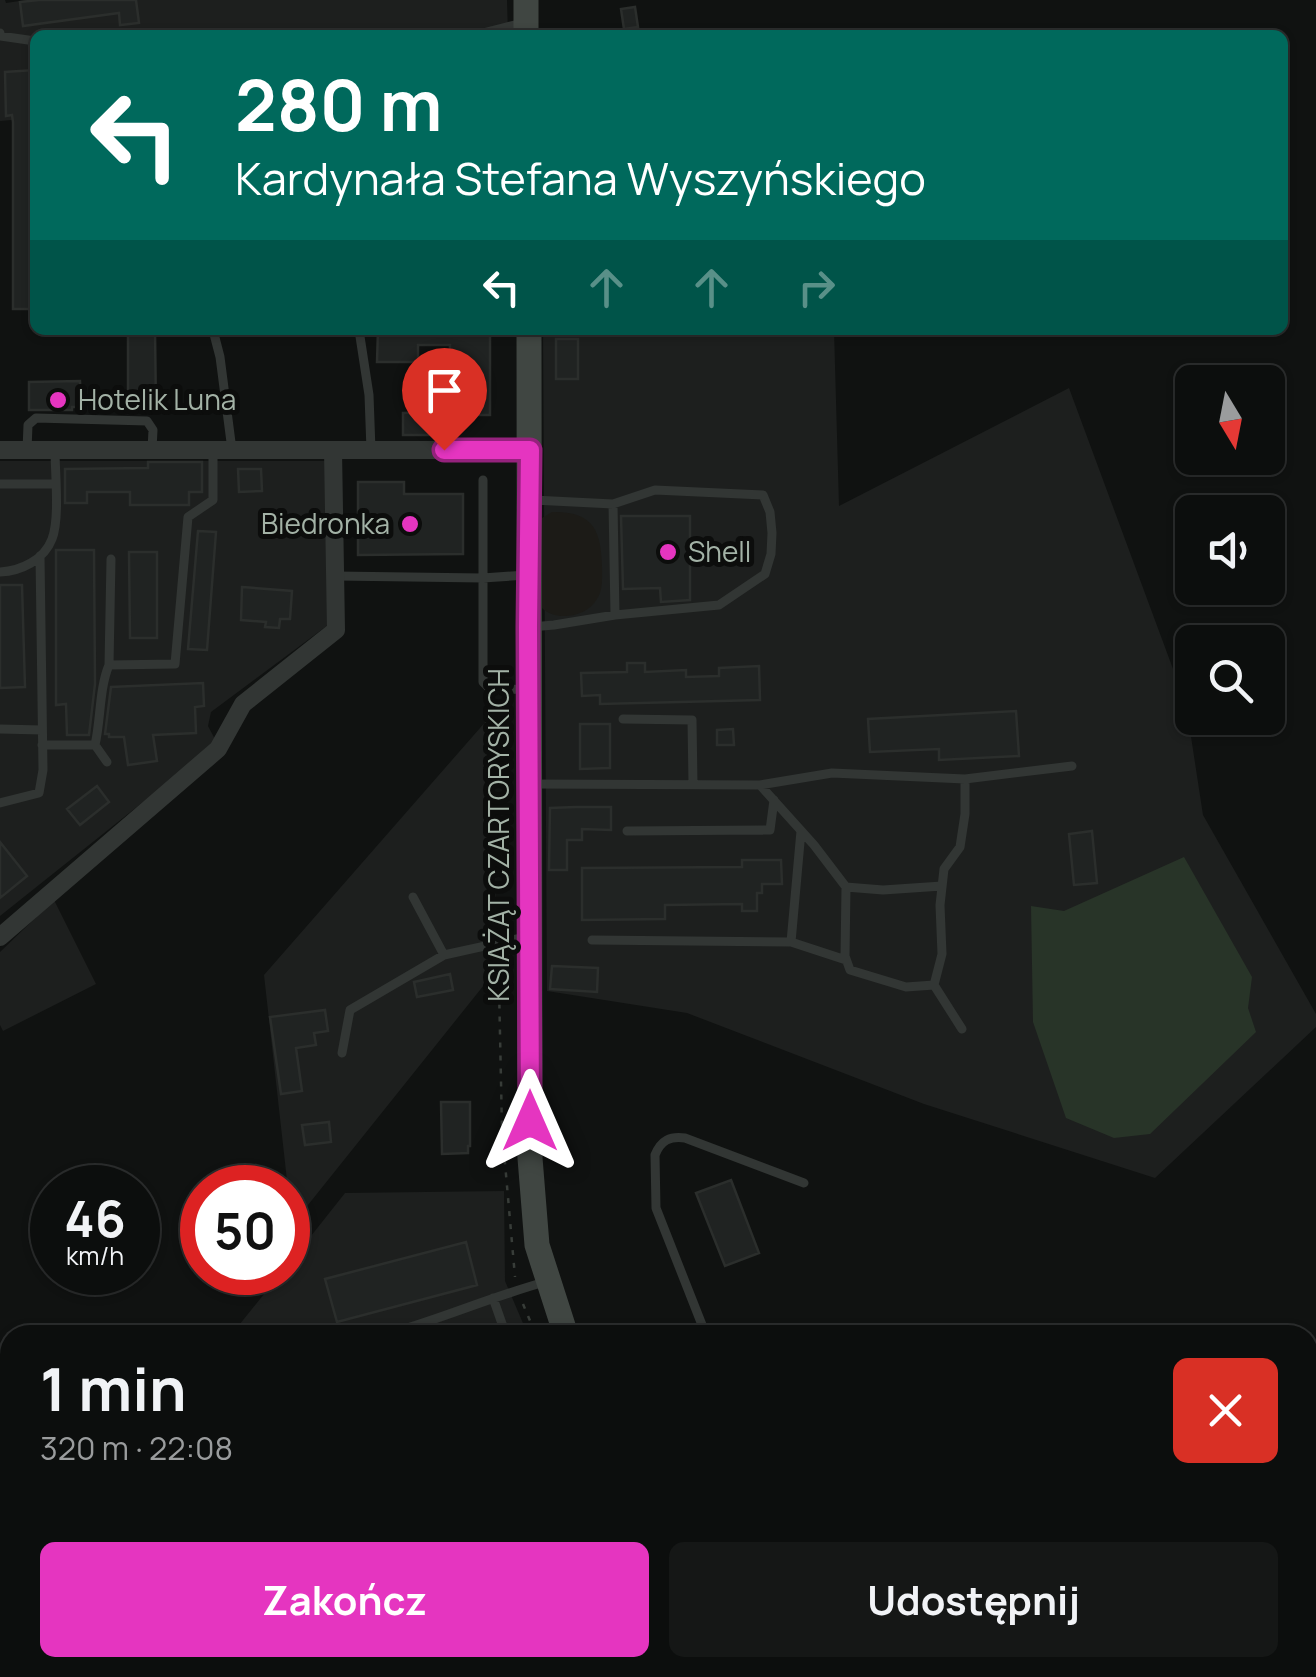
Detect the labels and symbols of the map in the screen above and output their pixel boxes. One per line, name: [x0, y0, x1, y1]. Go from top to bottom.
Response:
pin: [402, 348, 487, 451]
north arrow: [1175, 365, 1285, 475]
place label: Hotelik Luna: [78, 380, 236, 418]
marker: Hotelik Luna: [47, 389, 69, 411]
place label: Biedronka: [261, 504, 390, 542]
marker: Biedronka: [399, 513, 421, 535]
place label: Shell: [688, 532, 751, 570]
marker: Shell: [657, 541, 679, 563]
street label: KSIĄŻĄT CZARTORYSKICH: [479, 668, 517, 1002]
position arrow: [478, 1069, 582, 1173]
speed limit sign: 50: [180, 1165, 310, 1295]

